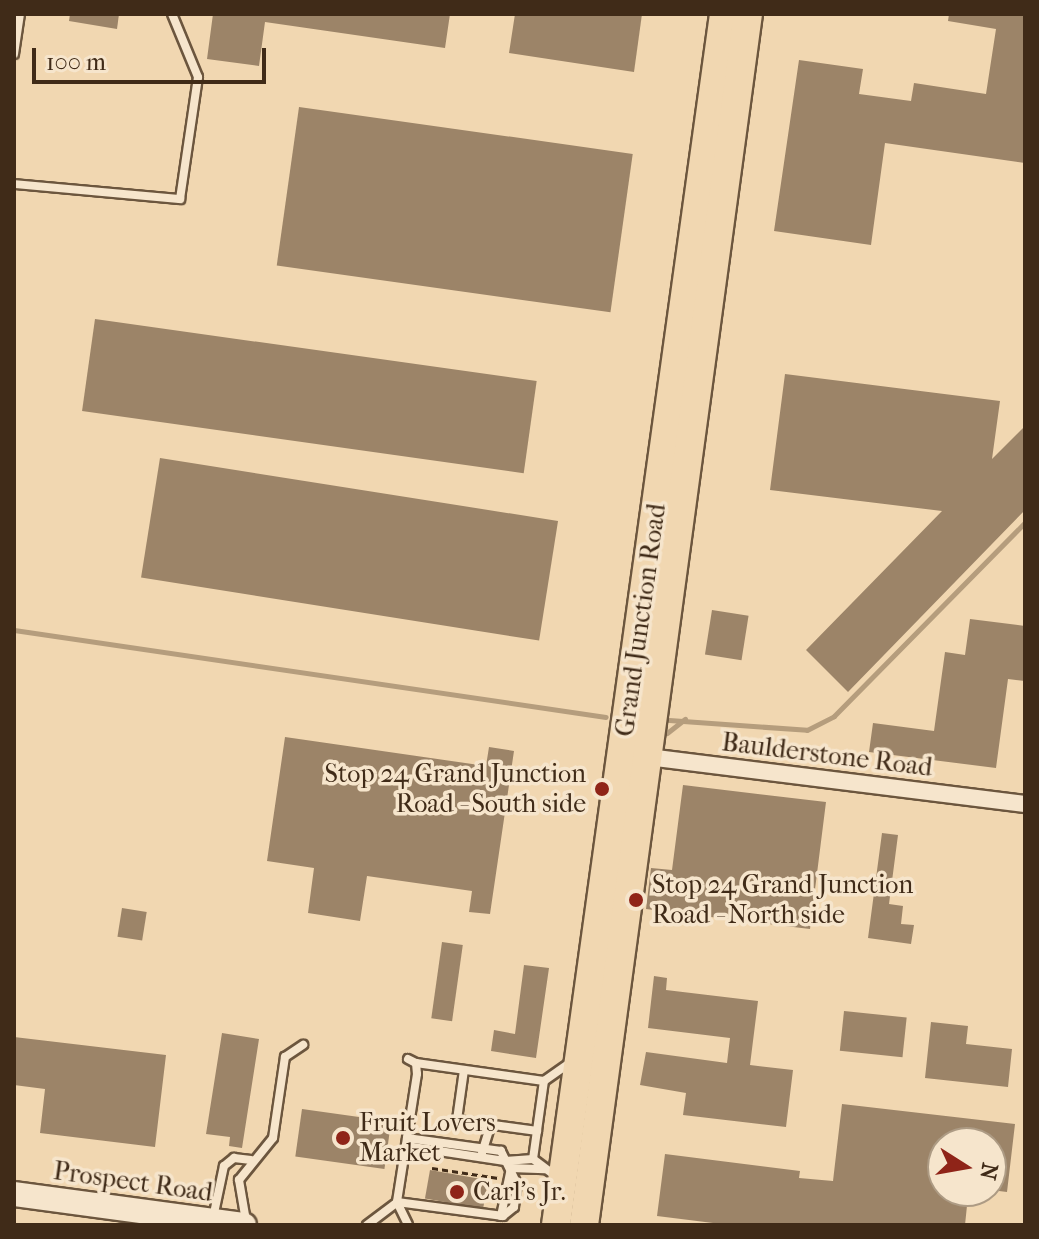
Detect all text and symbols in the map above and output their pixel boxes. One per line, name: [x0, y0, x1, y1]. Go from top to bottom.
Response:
scale bar: [36, 32, 270, 82]
text: 100 m: [46, 48, 106, 76]
street label: Grand Junction Road: [609, 501, 673, 739]
street label: Baulderstone Road: [720, 727, 934, 783]
place label: Stop 24 Grand Junction Road - South side: [325, 758, 586, 820]
marker: Stop 24 Grand Junction Road - South side: [593, 780, 611, 798]
place label: Stop 24 Grand Junction Road - North side: [652, 869, 913, 930]
marker: Stop 24 Grand Junction Road - North side: [627, 891, 645, 909]
place label: Fruit Lovers Market: [359, 1107, 496, 1168]
north arrow: [927, 1127, 1007, 1207]
marker: Fruit Lovers Market: [334, 1129, 352, 1147]
street label: Prospect Road: [51, 1155, 215, 1209]
text: N: [974, 1161, 1003, 1182]
place label: Carl's Jr.: [473, 1176, 566, 1208]
marker: Carl's Jr.: [448, 1183, 466, 1201]

